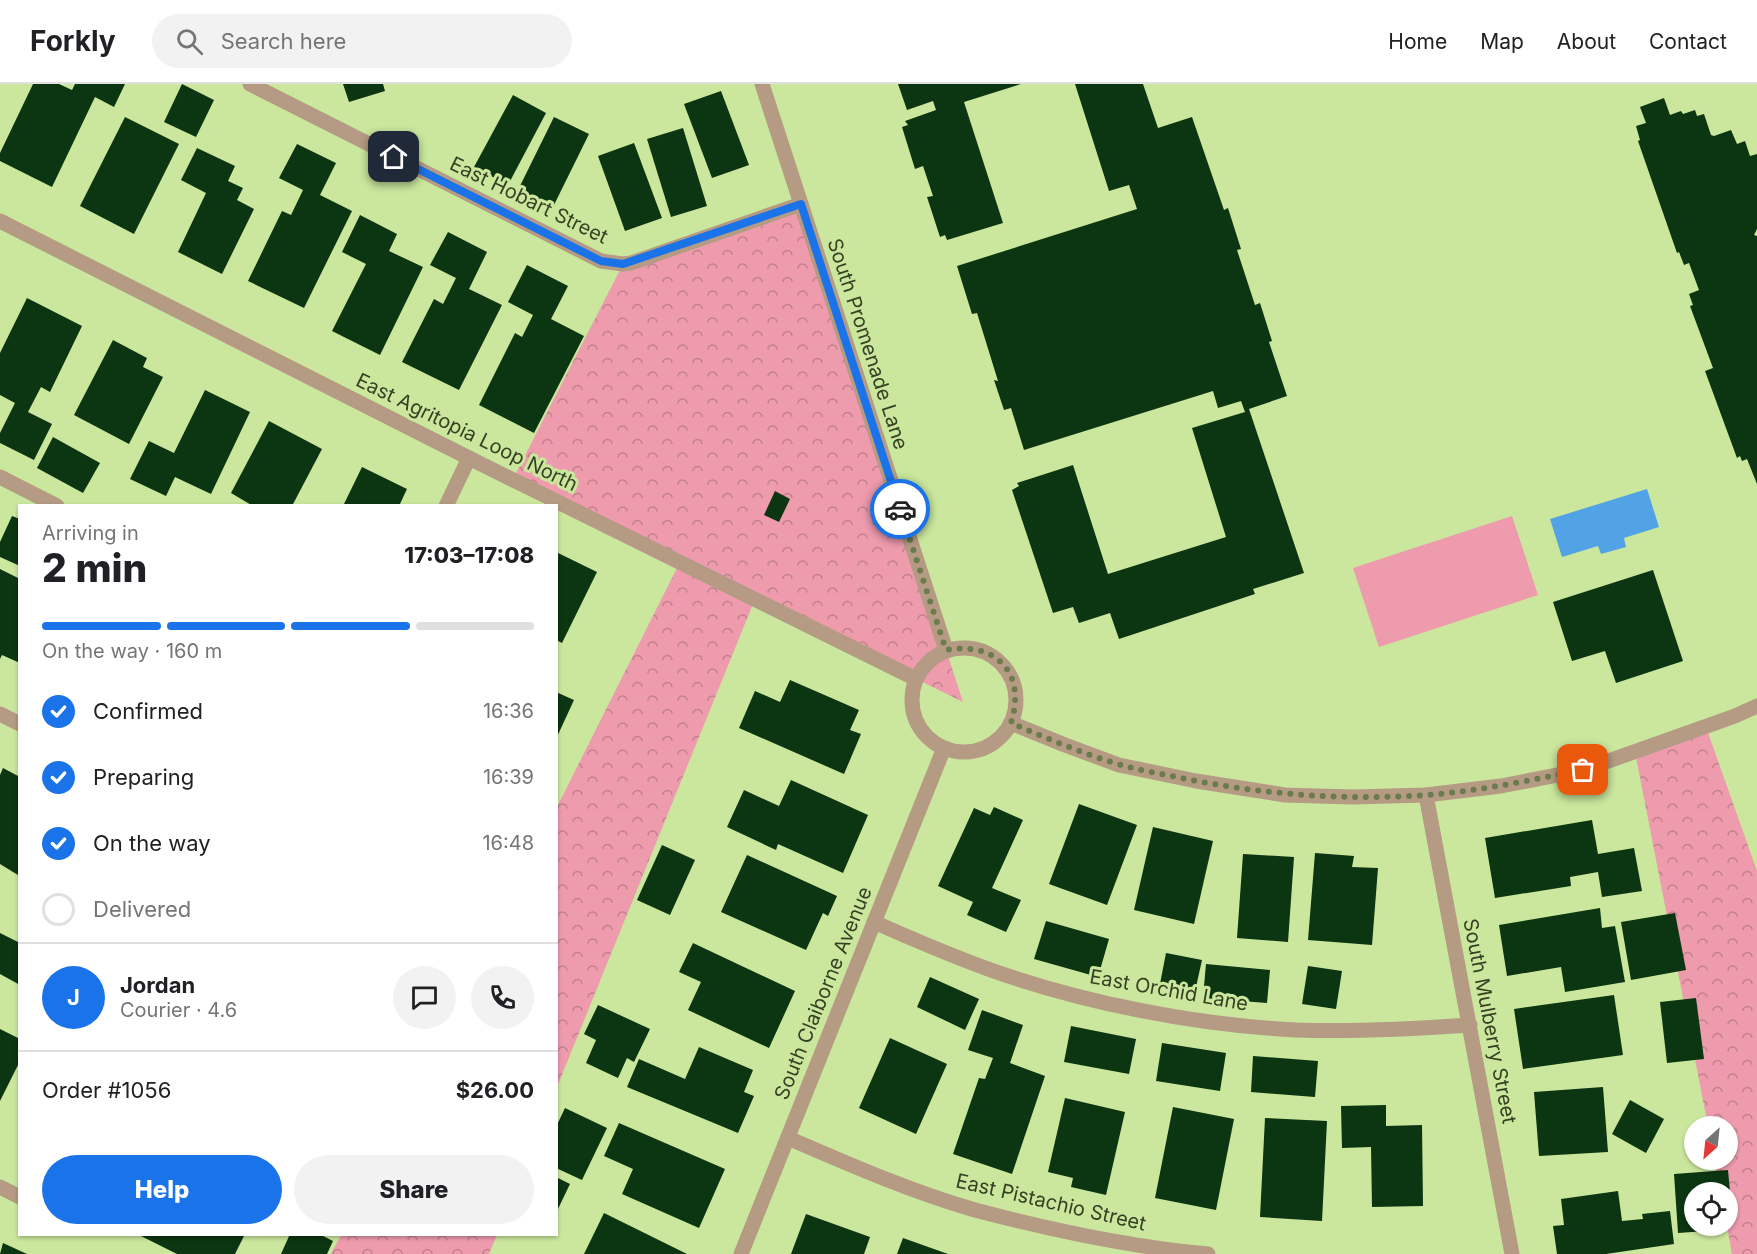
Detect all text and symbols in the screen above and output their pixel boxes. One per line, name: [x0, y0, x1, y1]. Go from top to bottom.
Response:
search box: [152, 14, 572, 68]
text: Forkly: [30, 24, 116, 58]
icon: search: [173, 25, 206, 58]
text: Search here: [221, 28, 346, 54]
text: Home: [1388, 29, 1447, 54]
text: Map: [1480, 29, 1524, 54]
text: About: [1557, 29, 1616, 54]
text: Contact: [1649, 29, 1727, 54]
pin: [368, 131, 419, 182]
icon: home: [377, 140, 410, 173]
street label: East Hobart Street: [446, 151, 612, 249]
street label: South Promenade Lane: [823, 235, 913, 453]
street label: East Agritopia Loop North: [352, 368, 582, 496]
courier: [870, 479, 930, 539]
icon: car: [884, 493, 917, 526]
text: Arriving in: [42, 521, 139, 545]
text: 17:03–17:08: [404, 542, 534, 568]
text: 2 min: [42, 544, 147, 591]
text: On the way · 160 m: [42, 639, 222, 663]
icon: check: [42, 695, 75, 728]
text: Confirmed: [93, 698, 203, 724]
text: 16:36: [483, 699, 534, 723]
pin: [1557, 744, 1608, 795]
icon: bag: [1566, 753, 1599, 786]
icon: check: [42, 761, 75, 794]
text: Preparing: [93, 764, 194, 790]
text: 16:39: [483, 765, 534, 789]
icon: check: [42, 827, 75, 860]
text: On the way: [93, 830, 211, 856]
text: 16:48: [482, 831, 534, 855]
street label: South Claiborne Avenue: [769, 883, 877, 1103]
text: Delivered: [93, 896, 191, 922]
street label: South Mulberry Street: [1458, 916, 1522, 1126]
street label: East Orchid Lane: [1088, 964, 1250, 1016]
button: chat: [393, 966, 456, 1029]
button: phone: [471, 966, 534, 1029]
text: Jordan: [120, 972, 195, 998]
text: J: [67, 984, 80, 1010]
text: Courier · 4.6: [120, 998, 237, 1022]
text: Order #1056: [42, 1077, 171, 1103]
text: $26.00: [456, 1077, 534, 1103]
north arrow: [1684, 1116, 1738, 1170]
map controls: [1684, 1116, 1738, 1236]
button: Help: [42, 1155, 282, 1224]
button: Share: [294, 1155, 534, 1224]
street label: East Pistachio Street: [954, 1168, 1149, 1236]
button: locate: [1684, 1182, 1738, 1236]

